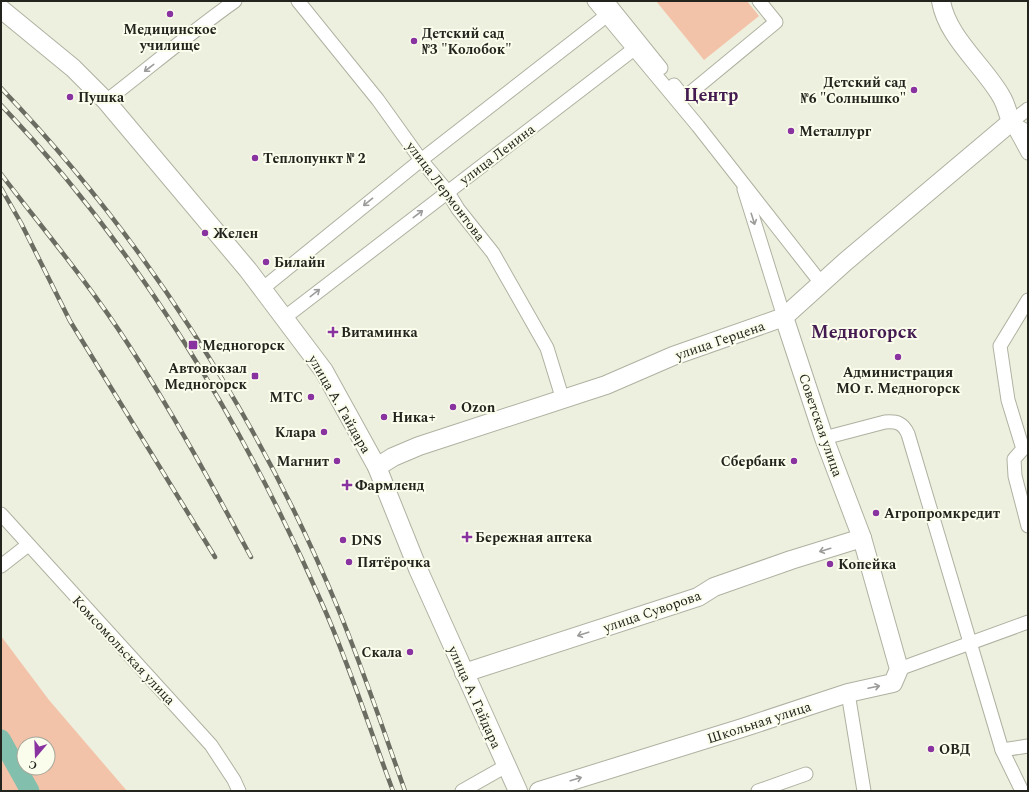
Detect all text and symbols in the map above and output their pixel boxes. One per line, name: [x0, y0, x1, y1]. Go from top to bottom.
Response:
marker: Медицинское училище: [165, 9, 175, 19]
place label: Медицинское училище: [123, 19, 217, 56]
place label: Детский сад №3 "Колобок": [422, 23, 511, 60]
marker: Детский сад №3 "Колобок": [409, 36, 419, 46]
one-way arrow: [144, 64, 155, 72]
place label: Детский сад №6 "Солнышко": [801, 72, 906, 109]
district label: Центр: [684, 82, 738, 109]
marker: Детский сад №6 "Солнышко": [909, 85, 919, 95]
place label: Пушка: [78, 87, 125, 108]
marker: Пушка: [65, 92, 75, 102]
street label: улица Ленина: [454, 119, 540, 190]
place label: Металлург: [799, 121, 872, 142]
marker: Металлург: [786, 126, 796, 136]
street label: улица Лермонтова: [400, 136, 490, 246]
place label: Теплопункт № 2: [263, 148, 366, 169]
marker: Теплопункт № 2: [250, 153, 260, 163]
one-way arrow: [363, 197, 374, 206]
one-way arrow: [412, 210, 423, 218]
one-way arrow: [750, 212, 757, 225]
place label: Желен: [213, 223, 259, 244]
marker: Желен: [200, 228, 210, 238]
place label: Билайн: [274, 252, 326, 273]
marker: Билайн: [261, 257, 271, 267]
one-way arrow: [309, 289, 320, 298]
street label: улица Герцена: [672, 315, 768, 366]
district label: Медногорск: [811, 319, 917, 346]
place label: Витаминка: [341, 322, 418, 343]
marker: Витаминка: [328, 327, 338, 337]
place label: Медногорск: [202, 335, 285, 356]
marker: Медногорск: [187, 339, 199, 351]
street label: улица А. Гайдара: [302, 350, 376, 458]
marker: Администрация МО г. Медногорск: [893, 352, 903, 362]
place label: Автовокзал Медногорск: [164, 358, 248, 395]
place label: Администрация МО г. Медногорск: [836, 362, 961, 399]
marker: Автовокзал Медногорск: [250, 371, 260, 381]
street label: Советская улица: [793, 371, 848, 480]
place label: МТС: [269, 387, 303, 408]
marker: МТС: [306, 392, 316, 402]
place label: Ozon: [461, 397, 496, 418]
marker: Ozon: [448, 402, 458, 412]
place label: Ника+: [392, 407, 436, 428]
marker: Ника+: [379, 412, 389, 422]
place label: Клара: [275, 422, 317, 443]
marker: Клара: [319, 427, 329, 437]
place label: Магнит: [277, 451, 329, 472]
place label: Сбербанк: [721, 451, 787, 472]
marker: Магнит: [332, 456, 342, 466]
marker: Сбербанк: [789, 456, 799, 466]
place label: Фармленд: [355, 475, 425, 496]
marker: Фармленд: [342, 480, 352, 490]
place label: Агропромкредит: [884, 503, 1000, 524]
marker: Агропромкредит: [871, 508, 881, 518]
place label: Бережная аптека: [475, 527, 593, 548]
place label: DNS: [351, 530, 382, 551]
marker: Бережная аптека: [462, 532, 472, 542]
marker: DNS: [338, 535, 348, 545]
one-way arrow: [818, 547, 831, 554]
place label: Пятёрочка: [357, 552, 431, 573]
place label: Копейка: [838, 554, 897, 575]
marker: Пятёрочка: [344, 557, 354, 567]
marker: Копейка: [825, 559, 835, 569]
street label: улица Суворова: [599, 585, 704, 638]
street label: Комсомольская улица: [67, 591, 180, 710]
one-way arrow: [577, 631, 590, 638]
street label: улица А. Гайдара: [442, 641, 507, 752]
place label: Скала: [362, 642, 403, 663]
marker: Скала: [405, 647, 415, 657]
one-way arrow: [867, 683, 880, 691]
street label: Школьная улица: [704, 696, 814, 749]
north arrow: [16, 736, 56, 776]
place label: ОВД: [939, 739, 970, 760]
marker: ОВД: [926, 744, 936, 754]
text: С: [26, 756, 39, 774]
one-way arrow: [570, 775, 582, 783]

